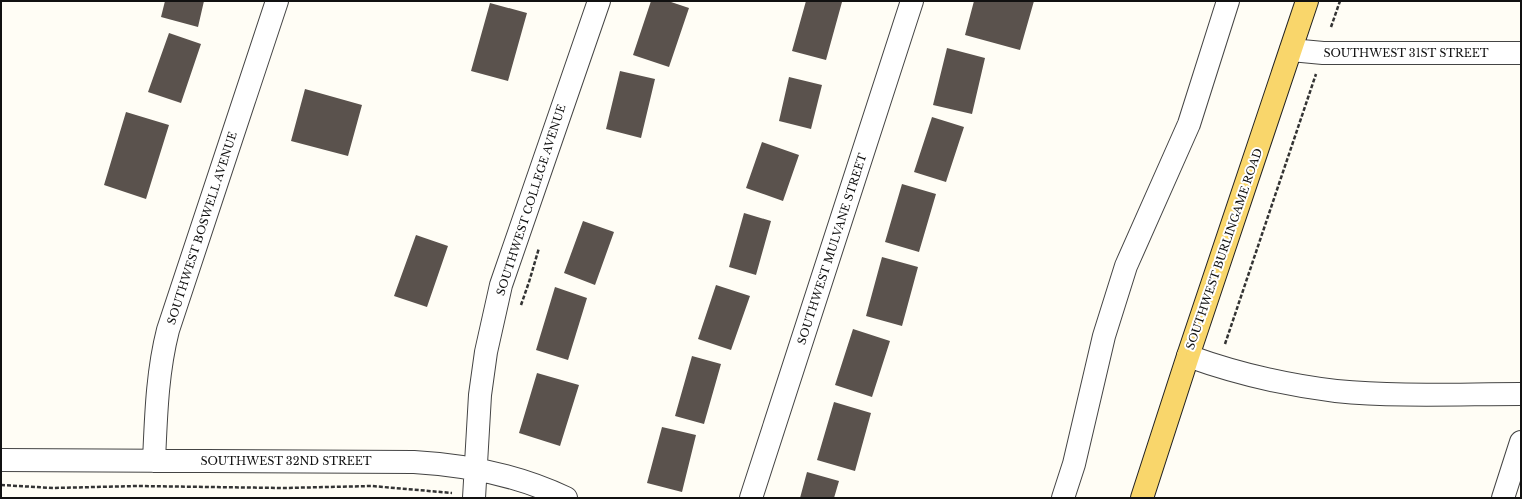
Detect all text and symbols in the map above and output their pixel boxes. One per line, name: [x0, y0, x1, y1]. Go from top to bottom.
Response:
street label: SOUTHWEST 31ST STREET: [1323, 46, 1489, 60]
street label: SOUTHWEST COLLEGE AVENUE: [493, 103, 569, 297]
street label: SOUTHWEST BOSWELL AVENUE: [164, 130, 240, 326]
street label: SOUTHWEST BURLINGAME ROAD: [1183, 146, 1265, 352]
street label: SOUTHWEST MULVANE STREET: [794, 151, 870, 347]
street label: SOUTHWEST 32ND STREET: [200, 454, 372, 468]

